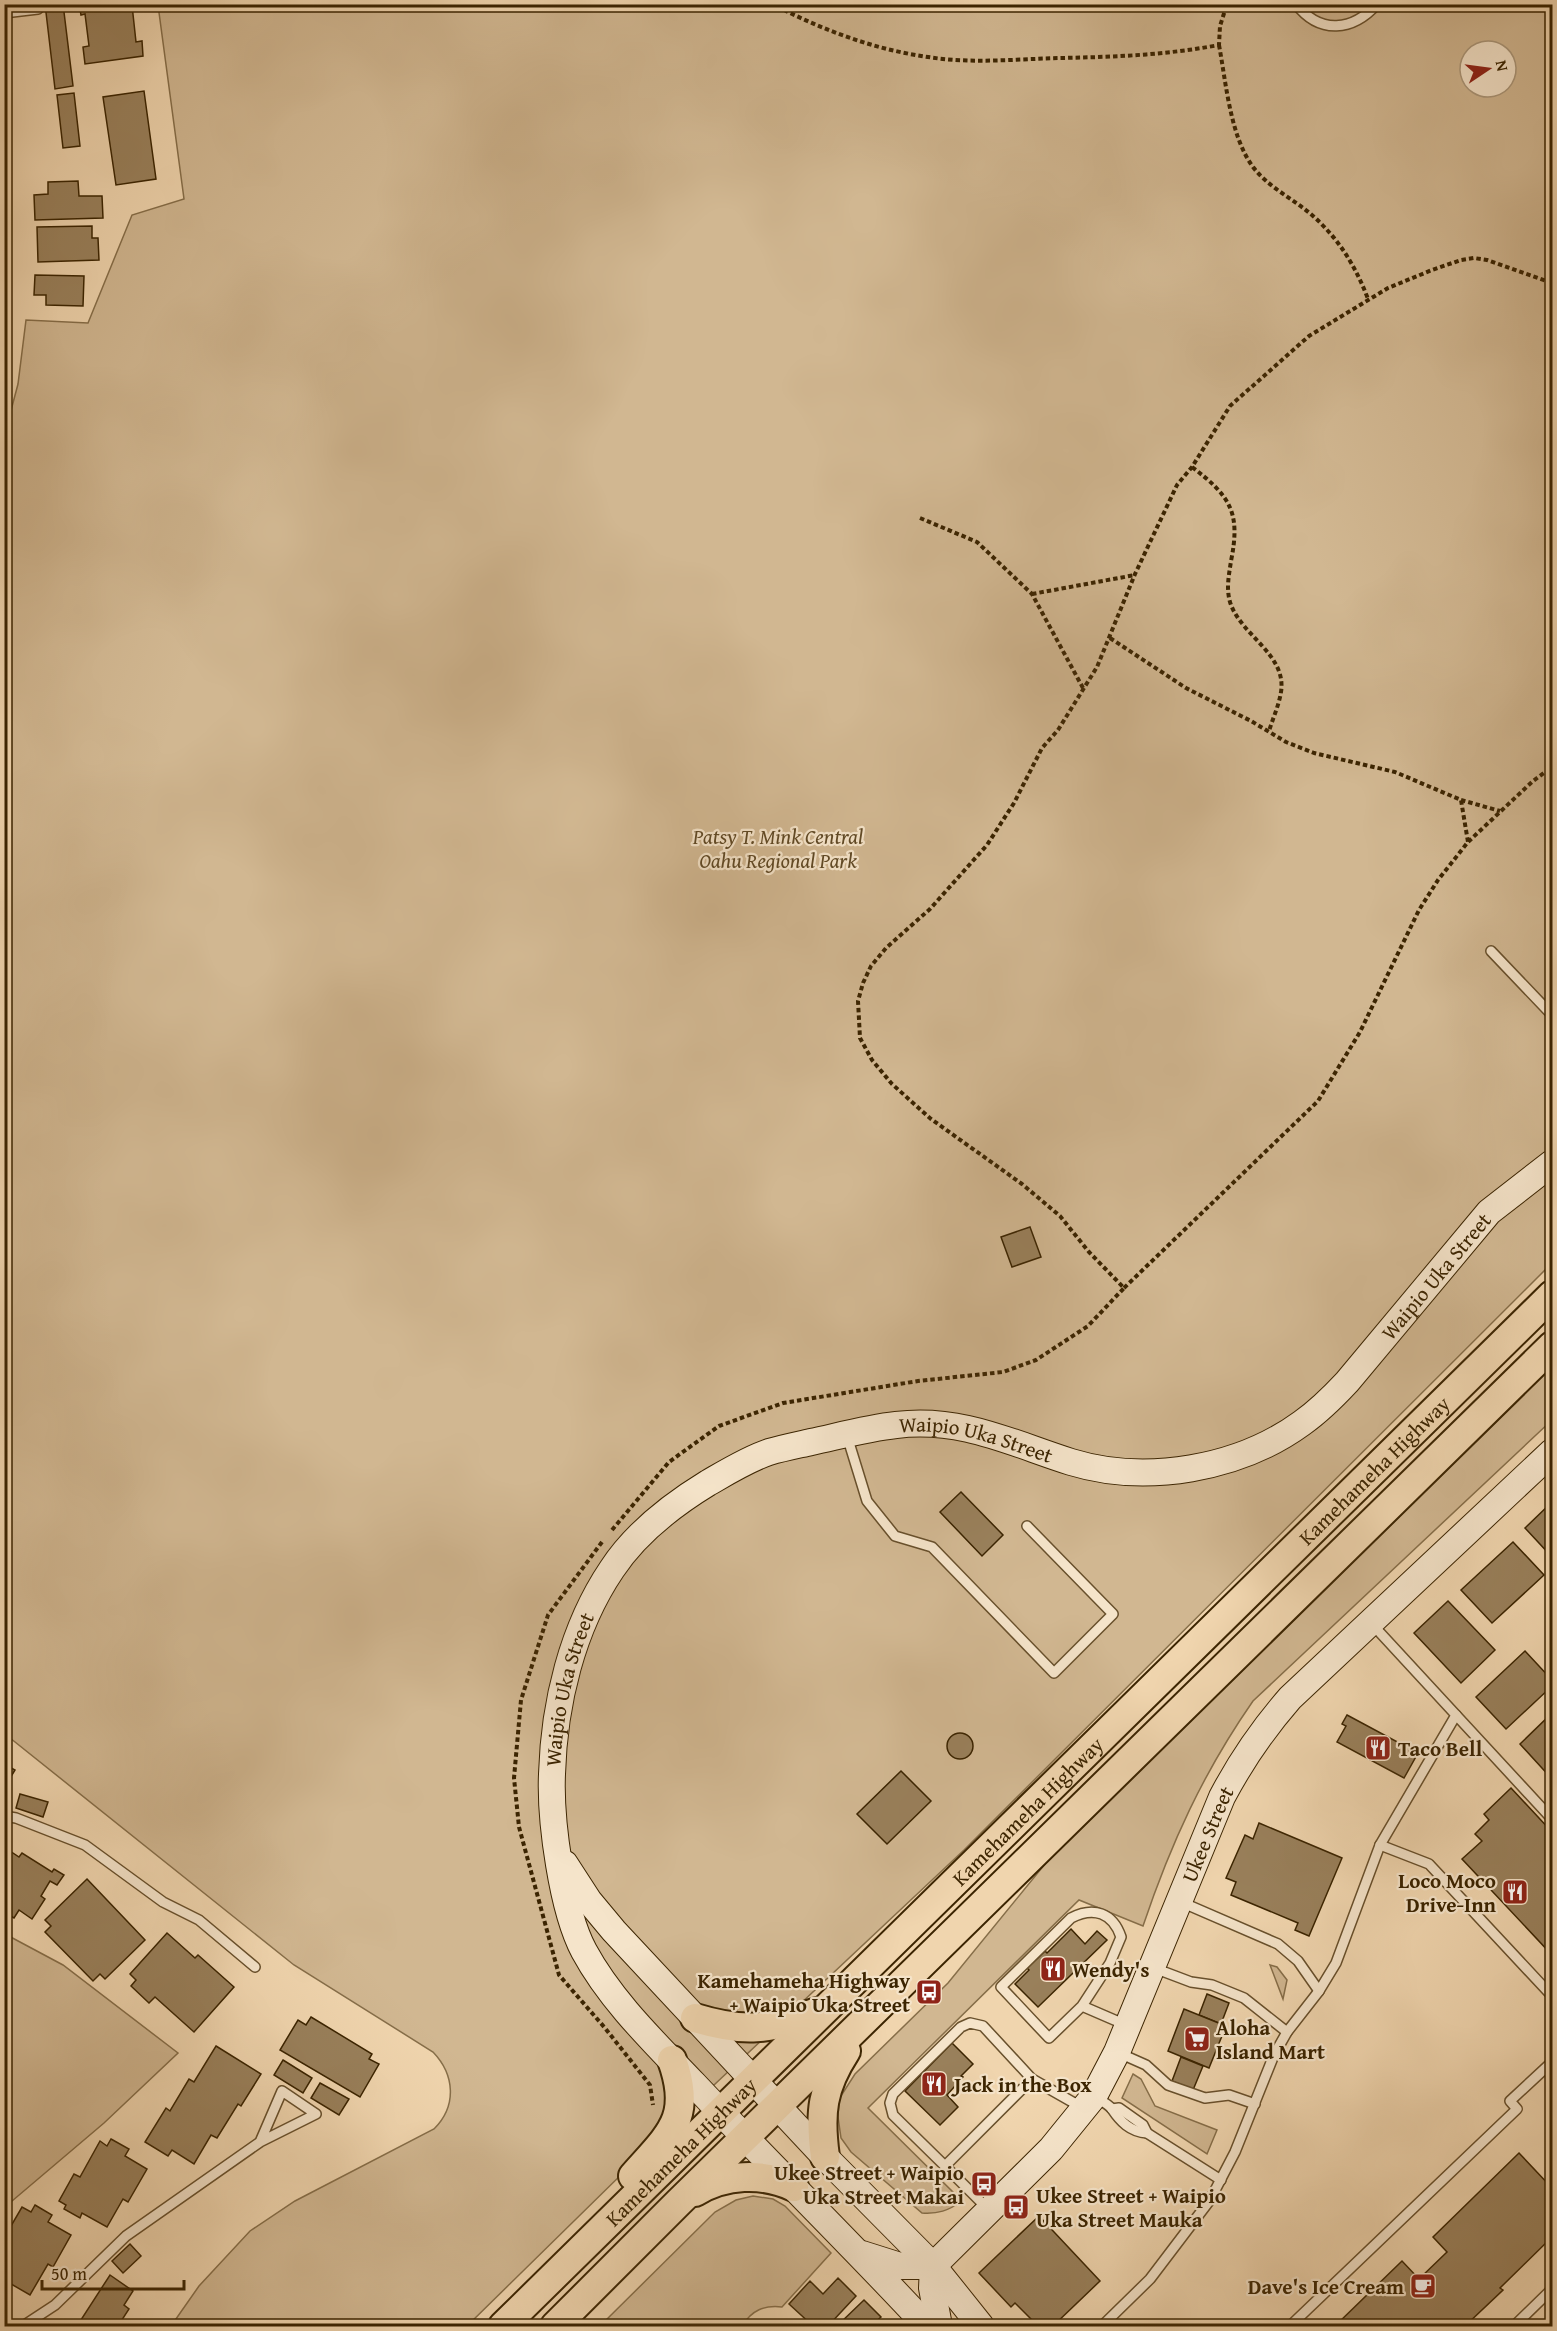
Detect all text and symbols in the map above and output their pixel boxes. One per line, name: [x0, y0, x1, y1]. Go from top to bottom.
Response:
north arrow: [1458, 39, 1518, 99]
text: N: [1490, 58, 1516, 74]
park label: Patsy T. Mink Central Oahu Regional Park: [692, 821, 863, 876]
street label: Waipio Uka Street: [1373, 1205, 1498, 1346]
street label: Kamehameha Highway: [1291, 1388, 1457, 1552]
street label: Waipio Uka Street: [898, 1408, 1058, 1471]
street label: Waipio Uka Street: [537, 1607, 602, 1767]
street label: Kamehameha Highway: [944, 1729, 1110, 1893]
restaurant icon: Taco Bell: [1363, 1733, 1393, 1763]
place label: Taco Bell: [1398, 1733, 1483, 1764]
street label: Ukee Street: [1173, 1779, 1241, 1887]
place label: Loco Moco Drive-Inn: [1398, 1865, 1497, 1920]
restaurant icon: Loco Moco Drive-Inn: [1500, 1877, 1530, 1907]
restaurant icon: Wendy's: [1038, 1954, 1068, 1984]
place label: Wendy's: [1072, 1954, 1149, 1985]
place label: Kamehameha Highway + Waipio Uka Street: [697, 1965, 910, 2020]
bus stop icon: Kamehameha Highway + Waipio Uka Street: [914, 1977, 944, 2007]
place label: Aloha Island Mart: [1216, 2012, 1325, 2067]
supermarket icon: Aloha Island Mart: [1182, 2024, 1212, 2054]
street label: Kamehameha Highway: [598, 2069, 764, 2233]
restaurant icon: Jack in the Box: [919, 2069, 949, 2099]
place label: Jack in the Box: [951, 2069, 1092, 2100]
place label: Ukee Street + Waipio Uka Street Makai: [774, 2157, 964, 2212]
bus stop icon: Ukee Street + Waipio Uka Street Makai: [969, 2169, 999, 2199]
place label: Ukee Street + Waipio Uka Street Mauka: [1036, 2180, 1226, 2235]
bus stop icon: Ukee Street + Waipio Uka Street Mauka: [1001, 2192, 1031, 2222]
scale bar: [42, 2253, 184, 2291]
text: 50 m: [51, 2260, 87, 2287]
place label: Dave's Ice Cream: [1248, 2271, 1404, 2302]
cafe icon: Dave's Ice Cream: [1408, 2271, 1438, 2301]

